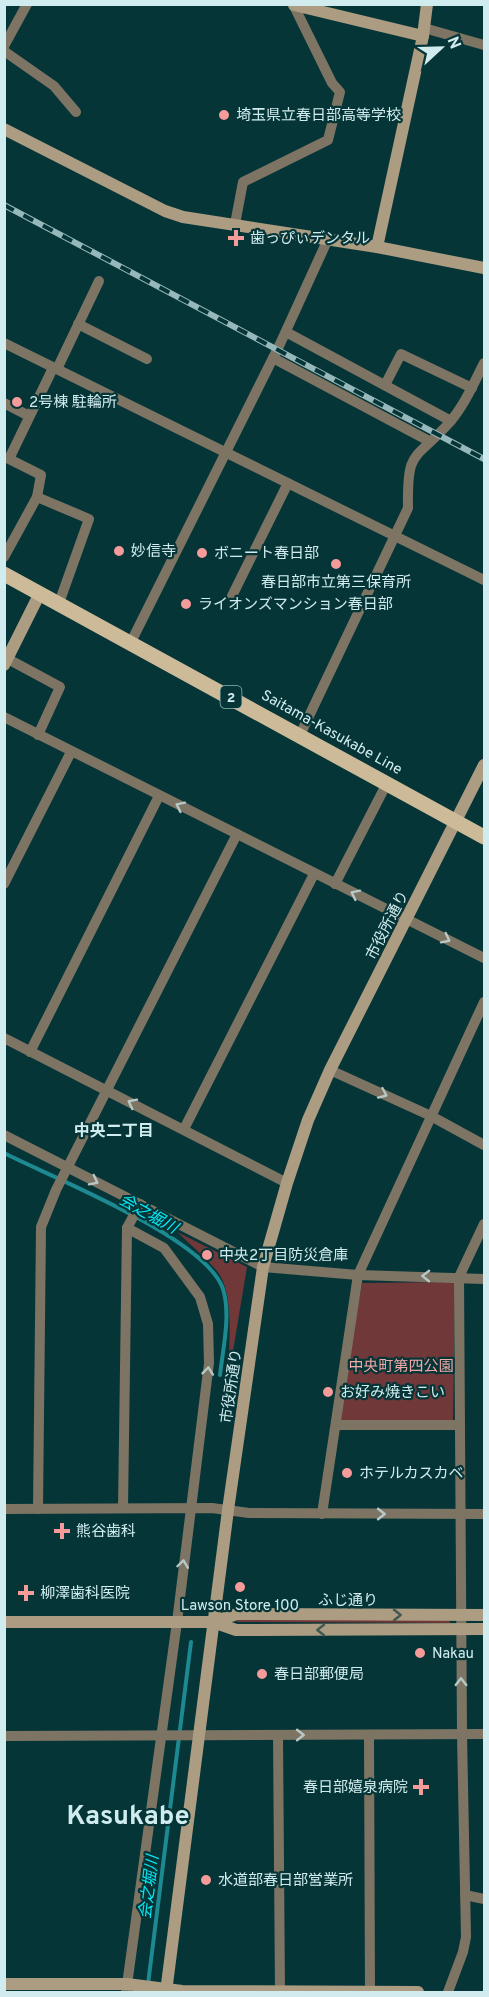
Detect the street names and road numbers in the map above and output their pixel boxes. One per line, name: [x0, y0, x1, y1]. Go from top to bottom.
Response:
road number: 2: [220, 686, 242, 708]
street label: Saitama-Kasukabe Line: [257, 687, 405, 780]
street label: 市役所通り: [363, 888, 414, 963]
street label: 市役所通り: [218, 1348, 247, 1425]
street label: ふじ通り: [318, 1592, 378, 1611]

